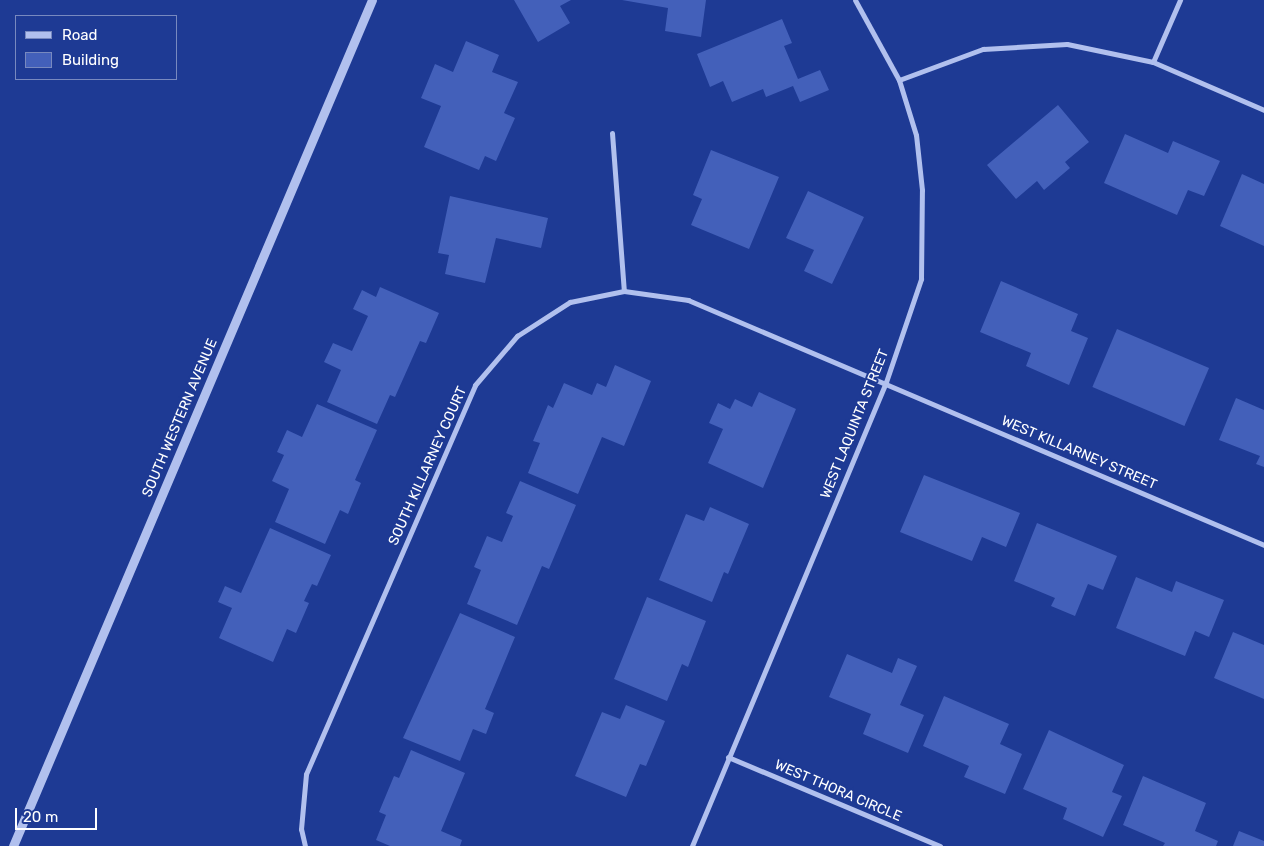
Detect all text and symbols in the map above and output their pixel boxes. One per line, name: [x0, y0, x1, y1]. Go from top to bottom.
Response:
legend: [15, 15, 178, 80]
text: Road: [62, 26, 98, 44]
text: Building: [62, 51, 119, 69]
street label: SOUTH WESTERN AVENUE: [139, 336, 221, 500]
street label: WEST LAQUINTA STREET: [817, 346, 893, 502]
street label: SOUTH KILLARNEY COURT: [385, 384, 471, 548]
street label: WEST KILLARNEY STREET: [998, 412, 1160, 494]
street label: WEST THORA CIRCLE: [771, 756, 905, 826]
scale bar: [18, 798, 100, 830]
text: 20 m: [23, 808, 58, 826]

